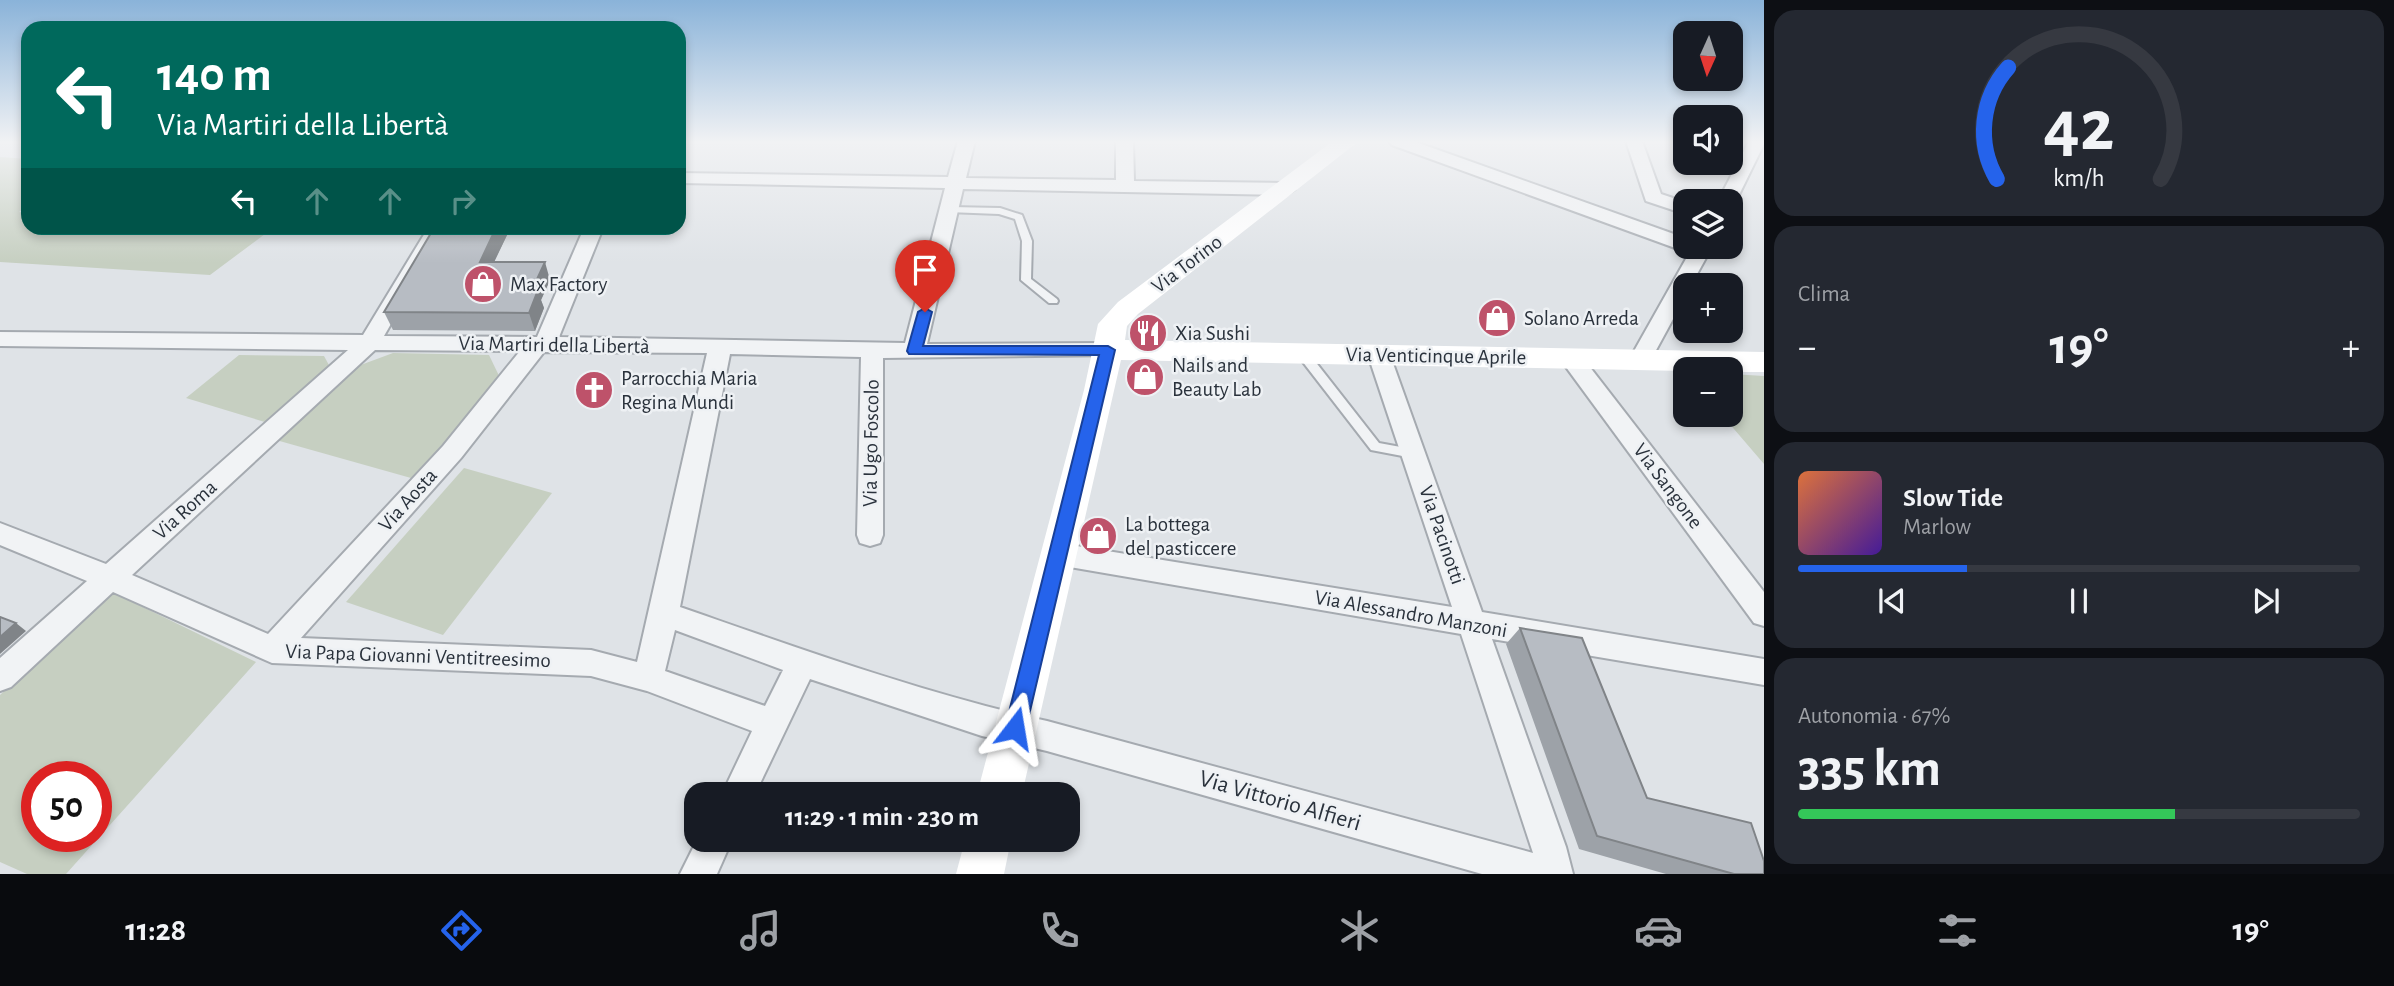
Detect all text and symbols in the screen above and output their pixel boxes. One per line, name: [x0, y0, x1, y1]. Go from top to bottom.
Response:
north arrow: [1673, 21, 1743, 91]
map controls: [1673, 21, 1743, 427]
icon: left: [42, 49, 133, 140]
text: 140 m: [157, 51, 272, 100]
text: 42: [2044, 91, 2114, 164]
button: sound: [1673, 105, 1743, 175]
text: Via Martiri della Libertà: [157, 109, 449, 141]
text: km/h: [2053, 166, 2105, 191]
icon: left: [225, 182, 263, 220]
icon: ahead: [298, 182, 336, 220]
icon: ahead: [371, 182, 409, 220]
icon: right: [444, 182, 482, 220]
button: layers: [1673, 189, 1743, 259]
street label: Via Torino: [1148, 231, 1226, 297]
pin: [895, 240, 955, 312]
icon: arrive: [906, 251, 944, 289]
shop icon: Max Factory: [462, 263, 504, 305]
button: +: [1673, 273, 1743, 343]
place label: Max Factory: [510, 274, 607, 295]
text: Clima: [1798, 283, 1850, 306]
shop icon: Solano Arreda: [1476, 297, 1518, 339]
place label: Solano Arreda: [1524, 308, 1639, 329]
restaurant icon: Xia Sushi: [1127, 312, 1169, 354]
text: 19°: [2049, 321, 2109, 373]
place label: Xia Sushi: [1175, 323, 1250, 344]
text: −: [1798, 329, 1816, 367]
text: +: [2342, 329, 2360, 367]
street label: Via Martiri della Libertà: [458, 333, 650, 357]
street label: Via Venticinque Aprile: [1345, 344, 1527, 368]
place label: Nails and Beauty Lab: [1172, 355, 1262, 400]
shop icon: Nails and Beauty Lab: [1124, 356, 1166, 398]
button: −: [1673, 357, 1743, 427]
place label: Parrocchia Maria Regina Mundi: [621, 368, 758, 413]
church icon: Parrocchia Maria Regina Mundi: [573, 369, 615, 411]
street label: Via Ugo Foscolo: [859, 379, 883, 507]
street label: Via Sangone: [1629, 439, 1707, 533]
street label: Via Aosta: [375, 464, 442, 535]
street label: Via Roma: [149, 476, 221, 544]
street label: Via Pacinotti: [1415, 483, 1469, 587]
text: Slow Tide: [1903, 485, 2003, 511]
place label: La bottega del pasticcere: [1125, 514, 1236, 559]
shop icon: La bottega del pasticcere: [1077, 515, 1119, 557]
text: Marlow: [1903, 516, 1971, 539]
icon: previous: [1873, 582, 1911, 620]
icon: pause: [2060, 582, 2098, 620]
icon: next: [2247, 582, 2285, 620]
street label: Via Alessandro Manzoni: [1313, 587, 1509, 641]
street label: Via Papa Giovanni Ventitreesimo: [285, 641, 551, 671]
position arrow: [978, 691, 1052, 765]
text: Autonomia · 67%: [1798, 705, 1950, 728]
text: 335 km: [1798, 743, 1941, 795]
speed limit sign: 50: [21, 761, 112, 852]
street label: Via Vittorio Alfieri: [1196, 766, 1364, 836]
text: 11:29 · 1 min · 230 m: [785, 804, 979, 830]
icon: directions: [437, 906, 486, 955]
icon: music: [736, 906, 785, 955]
icon: phone: [1035, 906, 1084, 955]
icon: climate: [1335, 906, 1384, 955]
icon: car: [1634, 906, 1683, 955]
icon: filters: [1933, 906, 1982, 955]
text: 11:28: [125, 914, 186, 946]
text: 19°: [2232, 914, 2269, 946]

